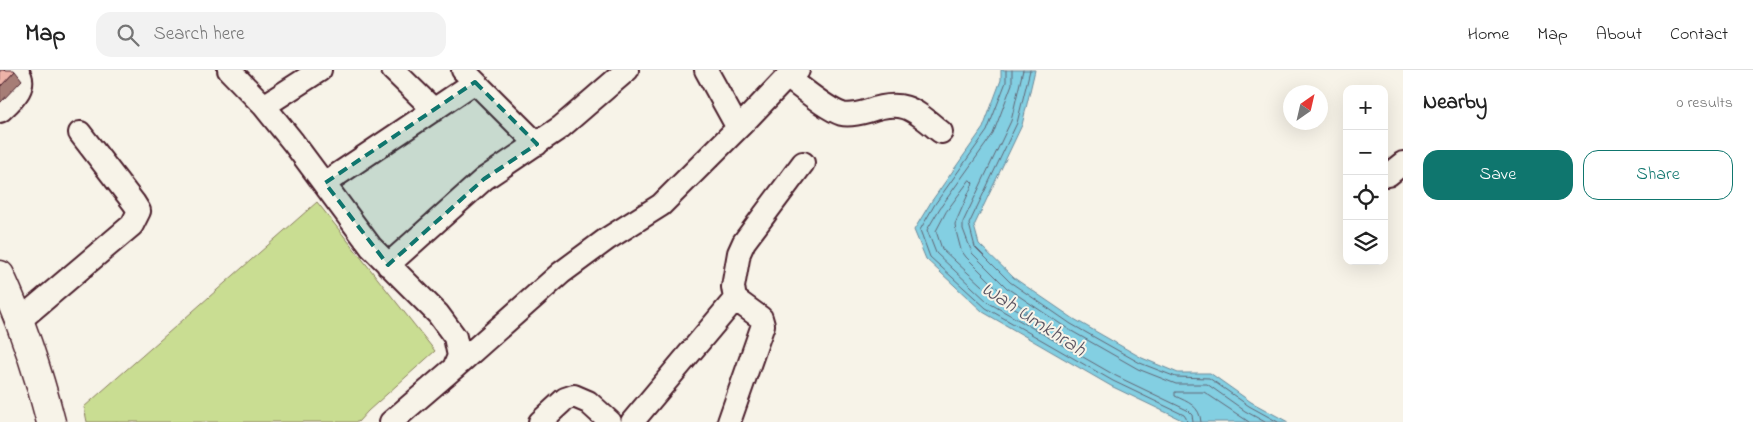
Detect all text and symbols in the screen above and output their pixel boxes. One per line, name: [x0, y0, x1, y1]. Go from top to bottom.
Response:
search box: [96, 12, 446, 57]
text: Map: [25, 17, 66, 52]
icon: search: [114, 21, 142, 49]
text: Search here: [154, 21, 245, 48]
text: Home: [1468, 22, 1509, 48]
text: Map: [1537, 22, 1568, 48]
text: About: [1596, 22, 1642, 48]
text: Contact: [1670, 22, 1728, 48]
north arrow: [1283, 85, 1328, 130]
map controls: [1343, 85, 1388, 265]
button: +: [1343, 85, 1388, 130]
text: Nearby: [1423, 88, 1487, 118]
text: 0 results: [1677, 91, 1733, 115]
button: −: [1343, 130, 1388, 175]
button: Save: [1423, 150, 1573, 200]
button: Share: [1583, 150, 1733, 200]
button: locate: [1343, 175, 1388, 220]
button: layers: [1343, 220, 1388, 265]
water label: Wah Umkhrah: [975, 275, 1092, 366]

